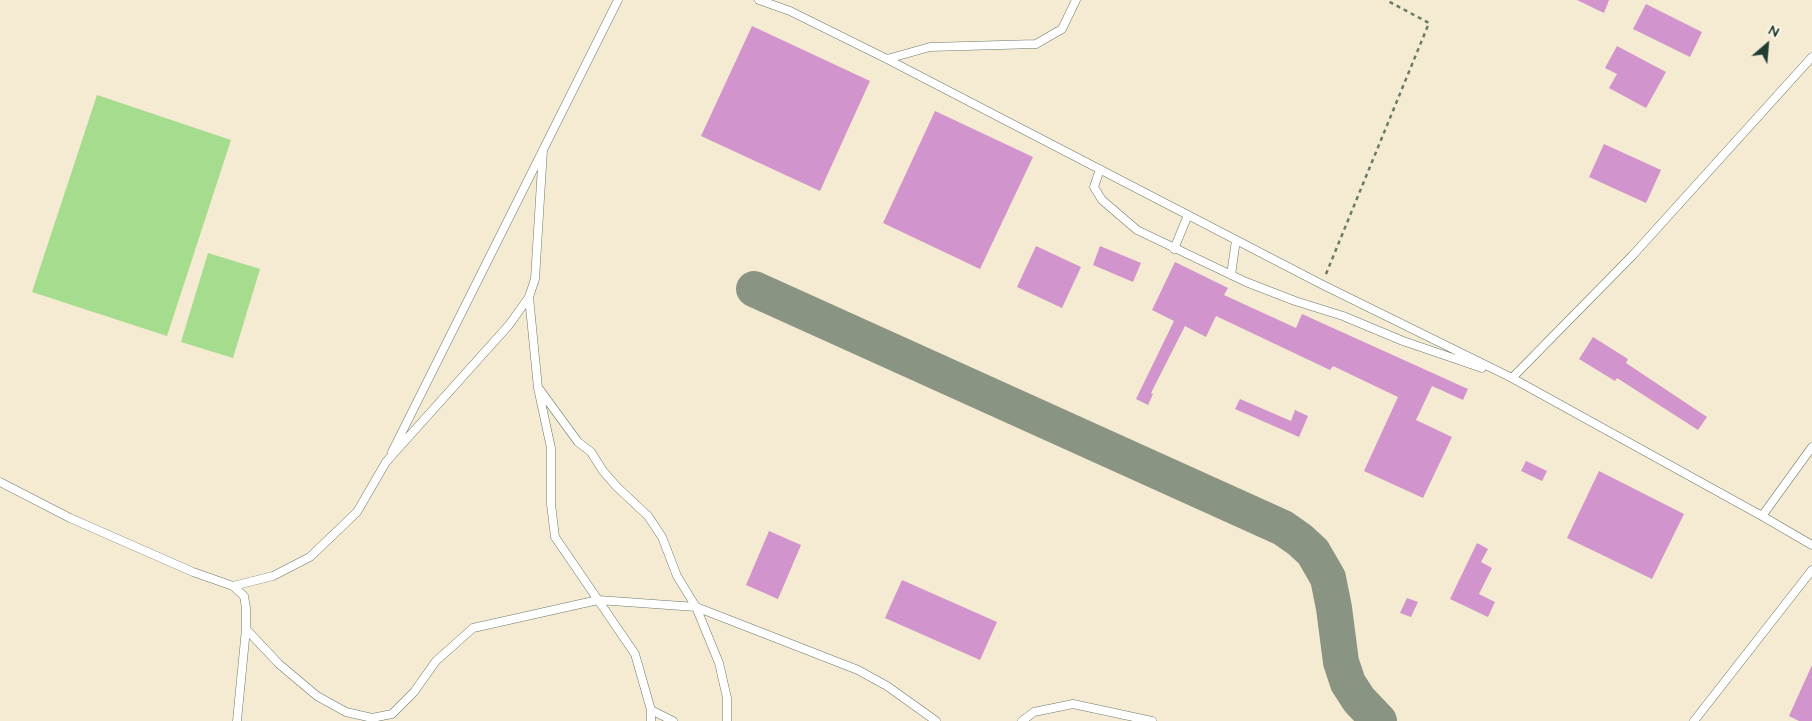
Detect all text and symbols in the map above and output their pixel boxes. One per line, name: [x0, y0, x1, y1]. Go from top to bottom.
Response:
north arrow: [1742, 20, 1792, 70]
text: N: [1765, 21, 1782, 43]

